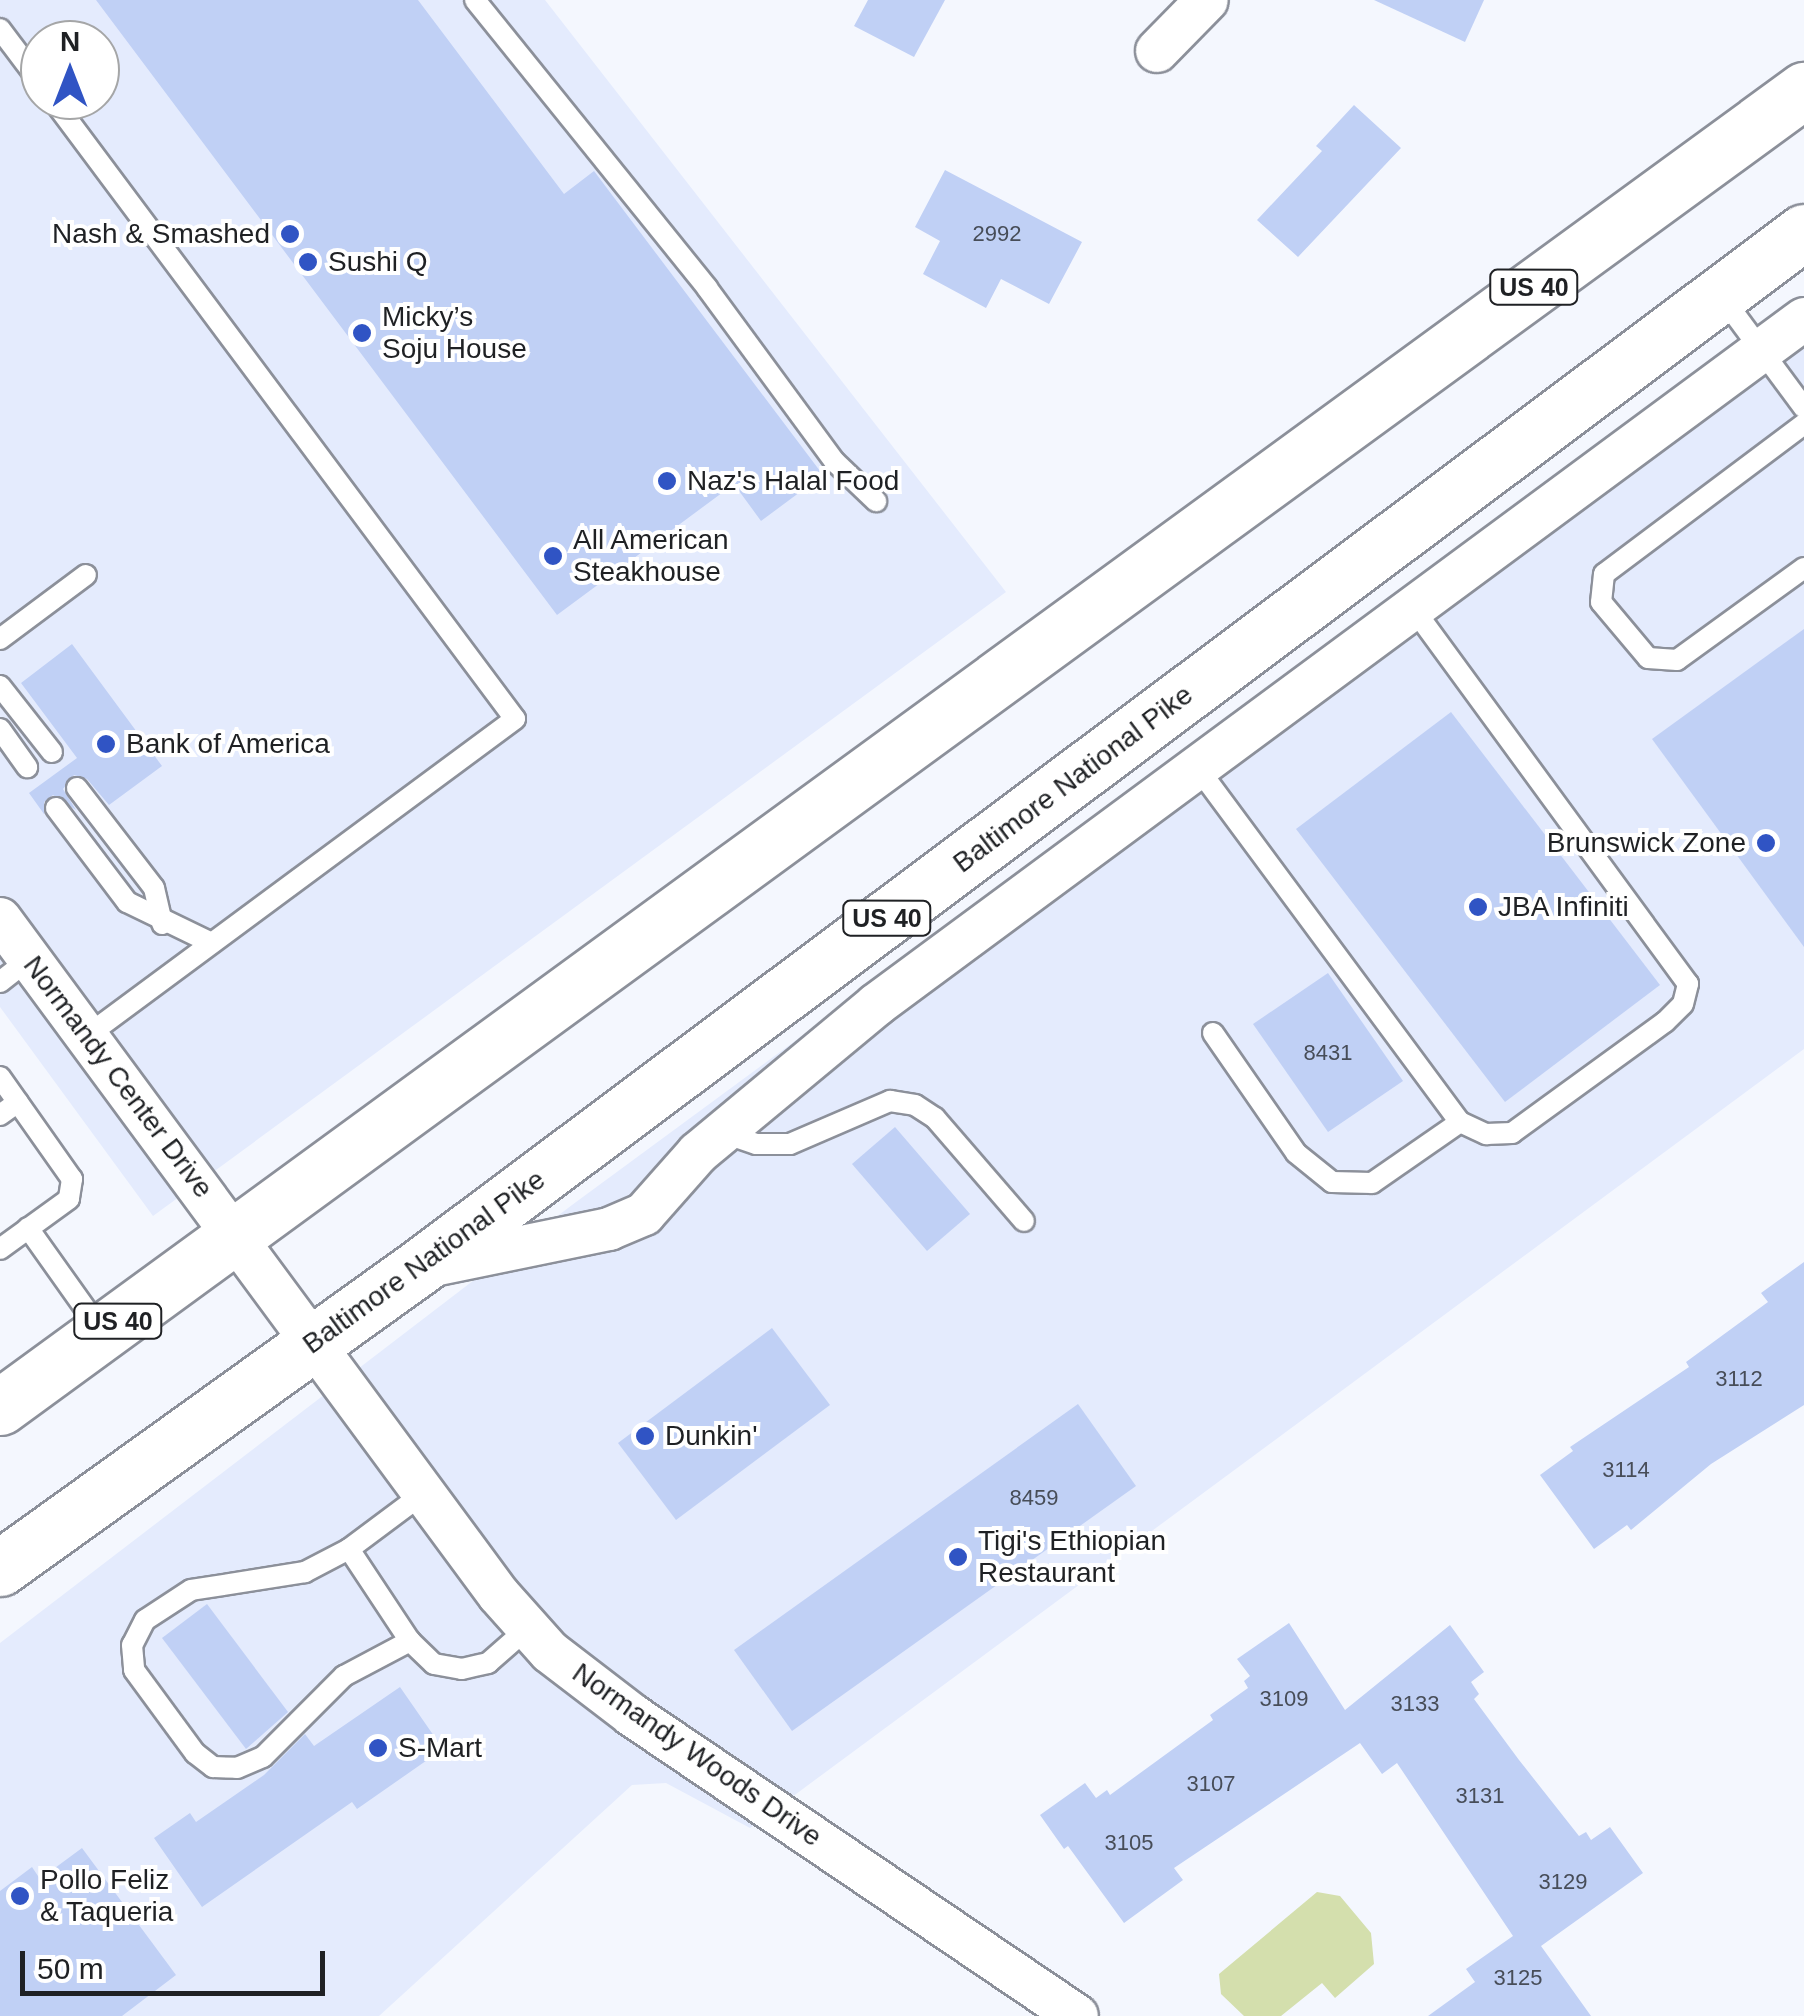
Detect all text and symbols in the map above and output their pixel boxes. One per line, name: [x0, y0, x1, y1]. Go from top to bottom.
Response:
north arrow: [20, 20, 120, 120]
text: N: [60, 26, 80, 57]
place label: Nash & Smashed: [52, 217, 270, 251]
house number: 2992: [973, 221, 1021, 247]
marker: Nash & Smashed: [279, 223, 301, 245]
place label: Sushi Q: [328, 245, 428, 279]
marker: Sushi Q: [297, 251, 319, 273]
road number: US 40: [1489, 267, 1579, 307]
place label: Micky’s Soju House: [382, 300, 527, 366]
marker: Micky’s Soju House: [351, 322, 373, 344]
place label: Naz's Halal Food: [687, 464, 899, 498]
marker: Naz's Halal Food: [656, 470, 678, 492]
place label: All American Steakhouse: [573, 523, 730, 589]
marker: All American Steakhouse: [542, 545, 564, 567]
street label: Baltimore National Pike: [947, 678, 1199, 880]
place label: Bank of America: [126, 727, 331, 761]
marker: Bank of America: [95, 733, 117, 755]
place label: Brunswick Zone: [1547, 826, 1746, 860]
marker: Brunswick Zone: [1755, 832, 1777, 854]
place label: JBA Infiniti: [1498, 890, 1630, 924]
marker: JBA Infiniti: [1467, 896, 1489, 918]
road number: US 40: [842, 898, 932, 938]
street label: Normandy Center Drive: [16, 949, 220, 1205]
house number: 8431: [1304, 1040, 1352, 1066]
street label: Baltimore National Pike: [296, 1163, 552, 1361]
road number: US 40: [73, 1301, 163, 1341]
house number: 3112: [1715, 1366, 1763, 1392]
place label: Dunkin': [665, 1419, 758, 1453]
marker: Dunkin': [634, 1425, 656, 1447]
house number: 3114: [1602, 1457, 1650, 1483]
house number: 8459: [1010, 1485, 1058, 1511]
place label: Tigi's Ethiopian Restaurant: [978, 1524, 1166, 1590]
marker: Tigi's Ethiopian Restaurant: [947, 1546, 969, 1568]
street label: Normandy Woods Drive: [566, 1656, 828, 1854]
house number: 3109: [1260, 1686, 1308, 1712]
house number: 3133: [1391, 1691, 1439, 1717]
place label: S-Mart: [398, 1731, 482, 1765]
marker: S-Mart: [367, 1737, 389, 1759]
house number: 3107: [1187, 1771, 1235, 1797]
house number: 3131: [1456, 1783, 1504, 1809]
house number: 3105: [1105, 1830, 1153, 1856]
place label: Pollo Feliz & Taqueria: [40, 1863, 174, 1929]
house number: 3129: [1539, 1869, 1587, 1895]
marker: Pollo Feliz & Taqueria: [9, 1885, 31, 1907]
scale bar: [25, 1931, 330, 1993]
text: 50 m: [37, 1952, 104, 1985]
house number: 3125: [1494, 1965, 1542, 1991]

